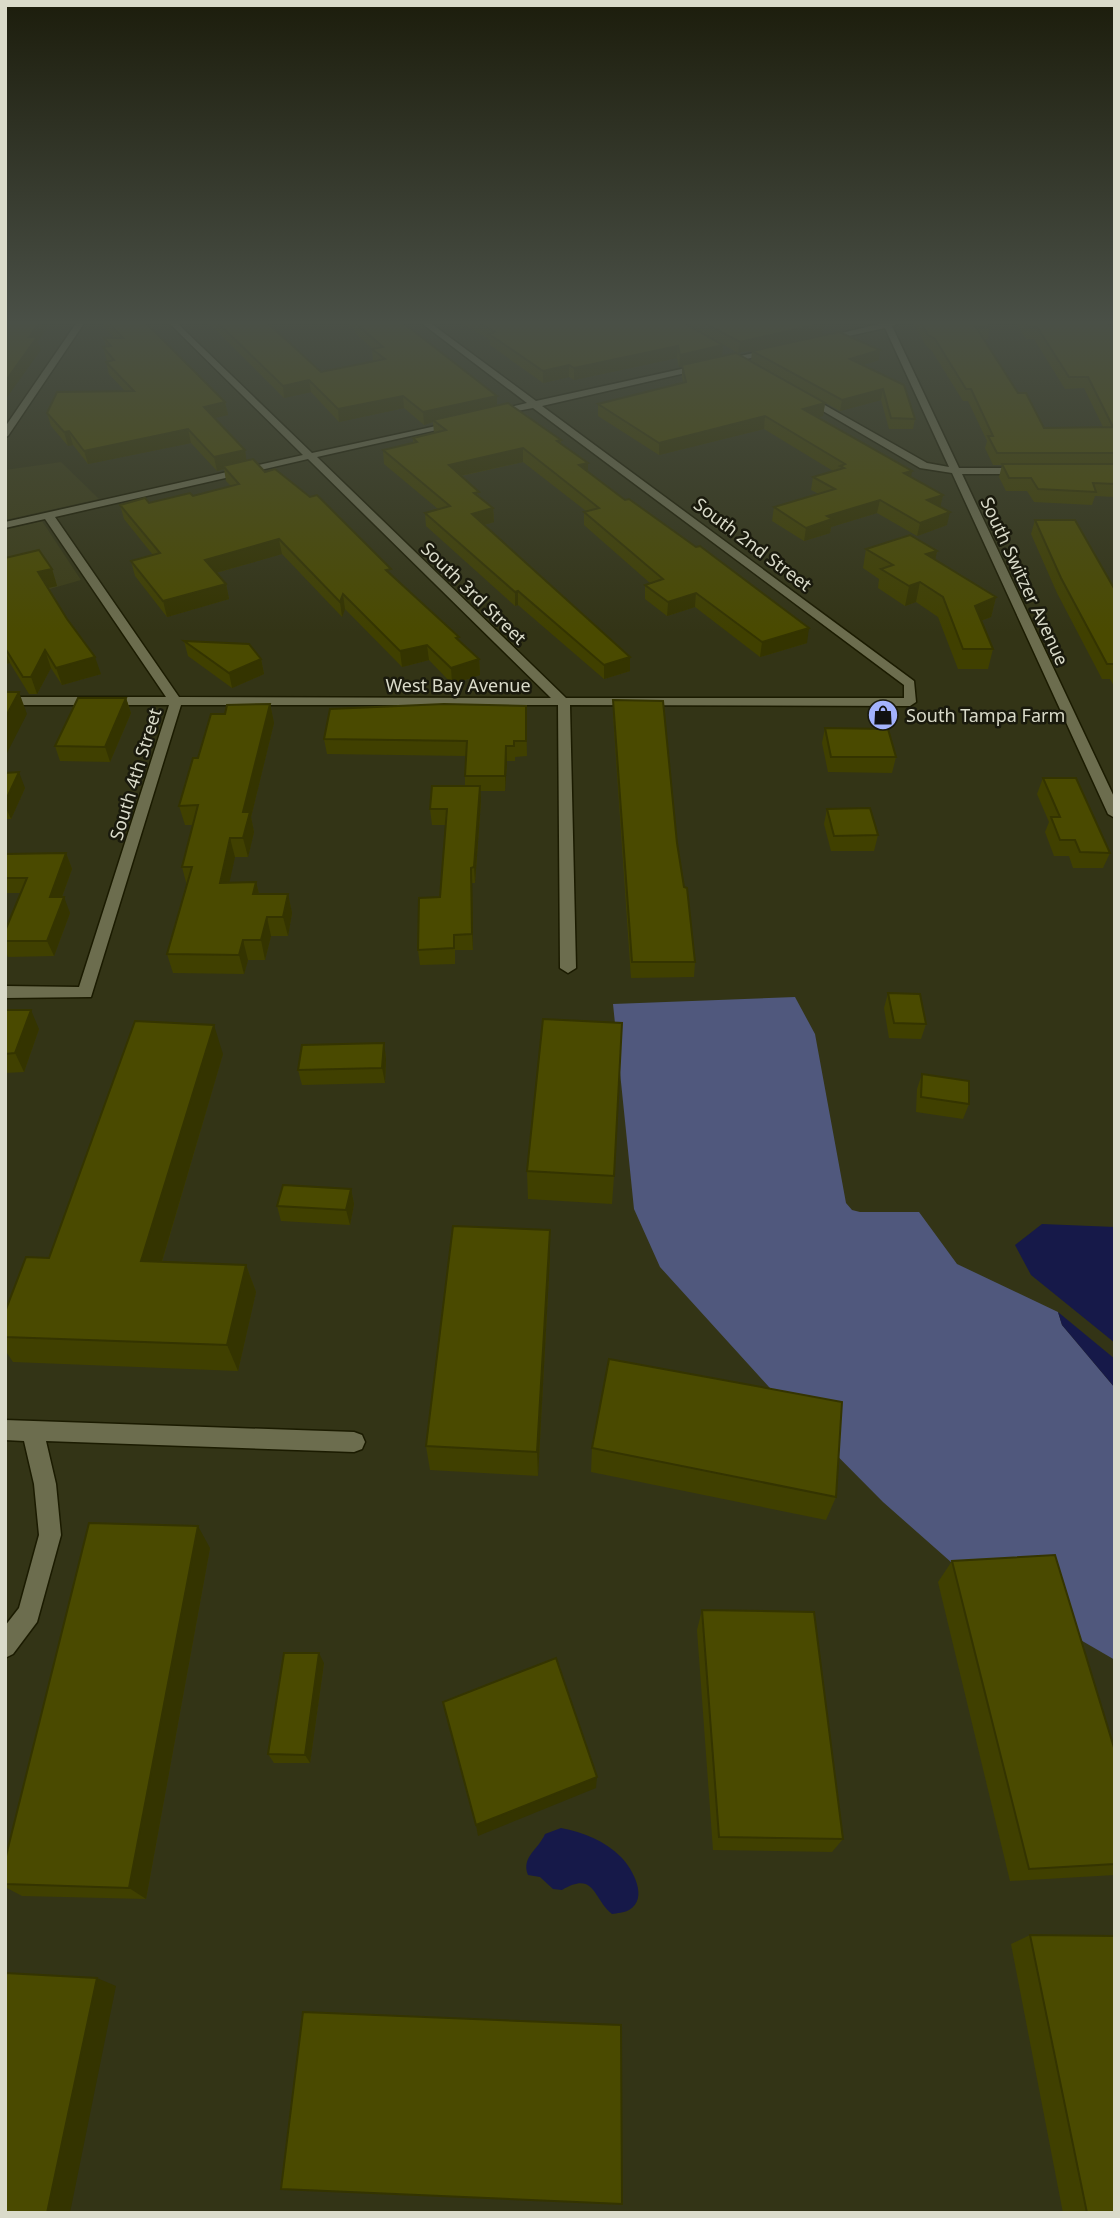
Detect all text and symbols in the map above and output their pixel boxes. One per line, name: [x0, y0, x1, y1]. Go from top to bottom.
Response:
street label: South 2nd Street: [689, 492, 817, 597]
street label: South Switzer Avenue: [975, 493, 1075, 669]
street label: South 3rd Street: [416, 537, 532, 650]
street label: West Bay Avenue: [385, 673, 531, 697]
shop icon: South Tampa Farm: [866, 698, 900, 732]
place label: South Tampa Farm: [906, 703, 1065, 727]
street label: South 4th Street: [103, 704, 167, 843]

